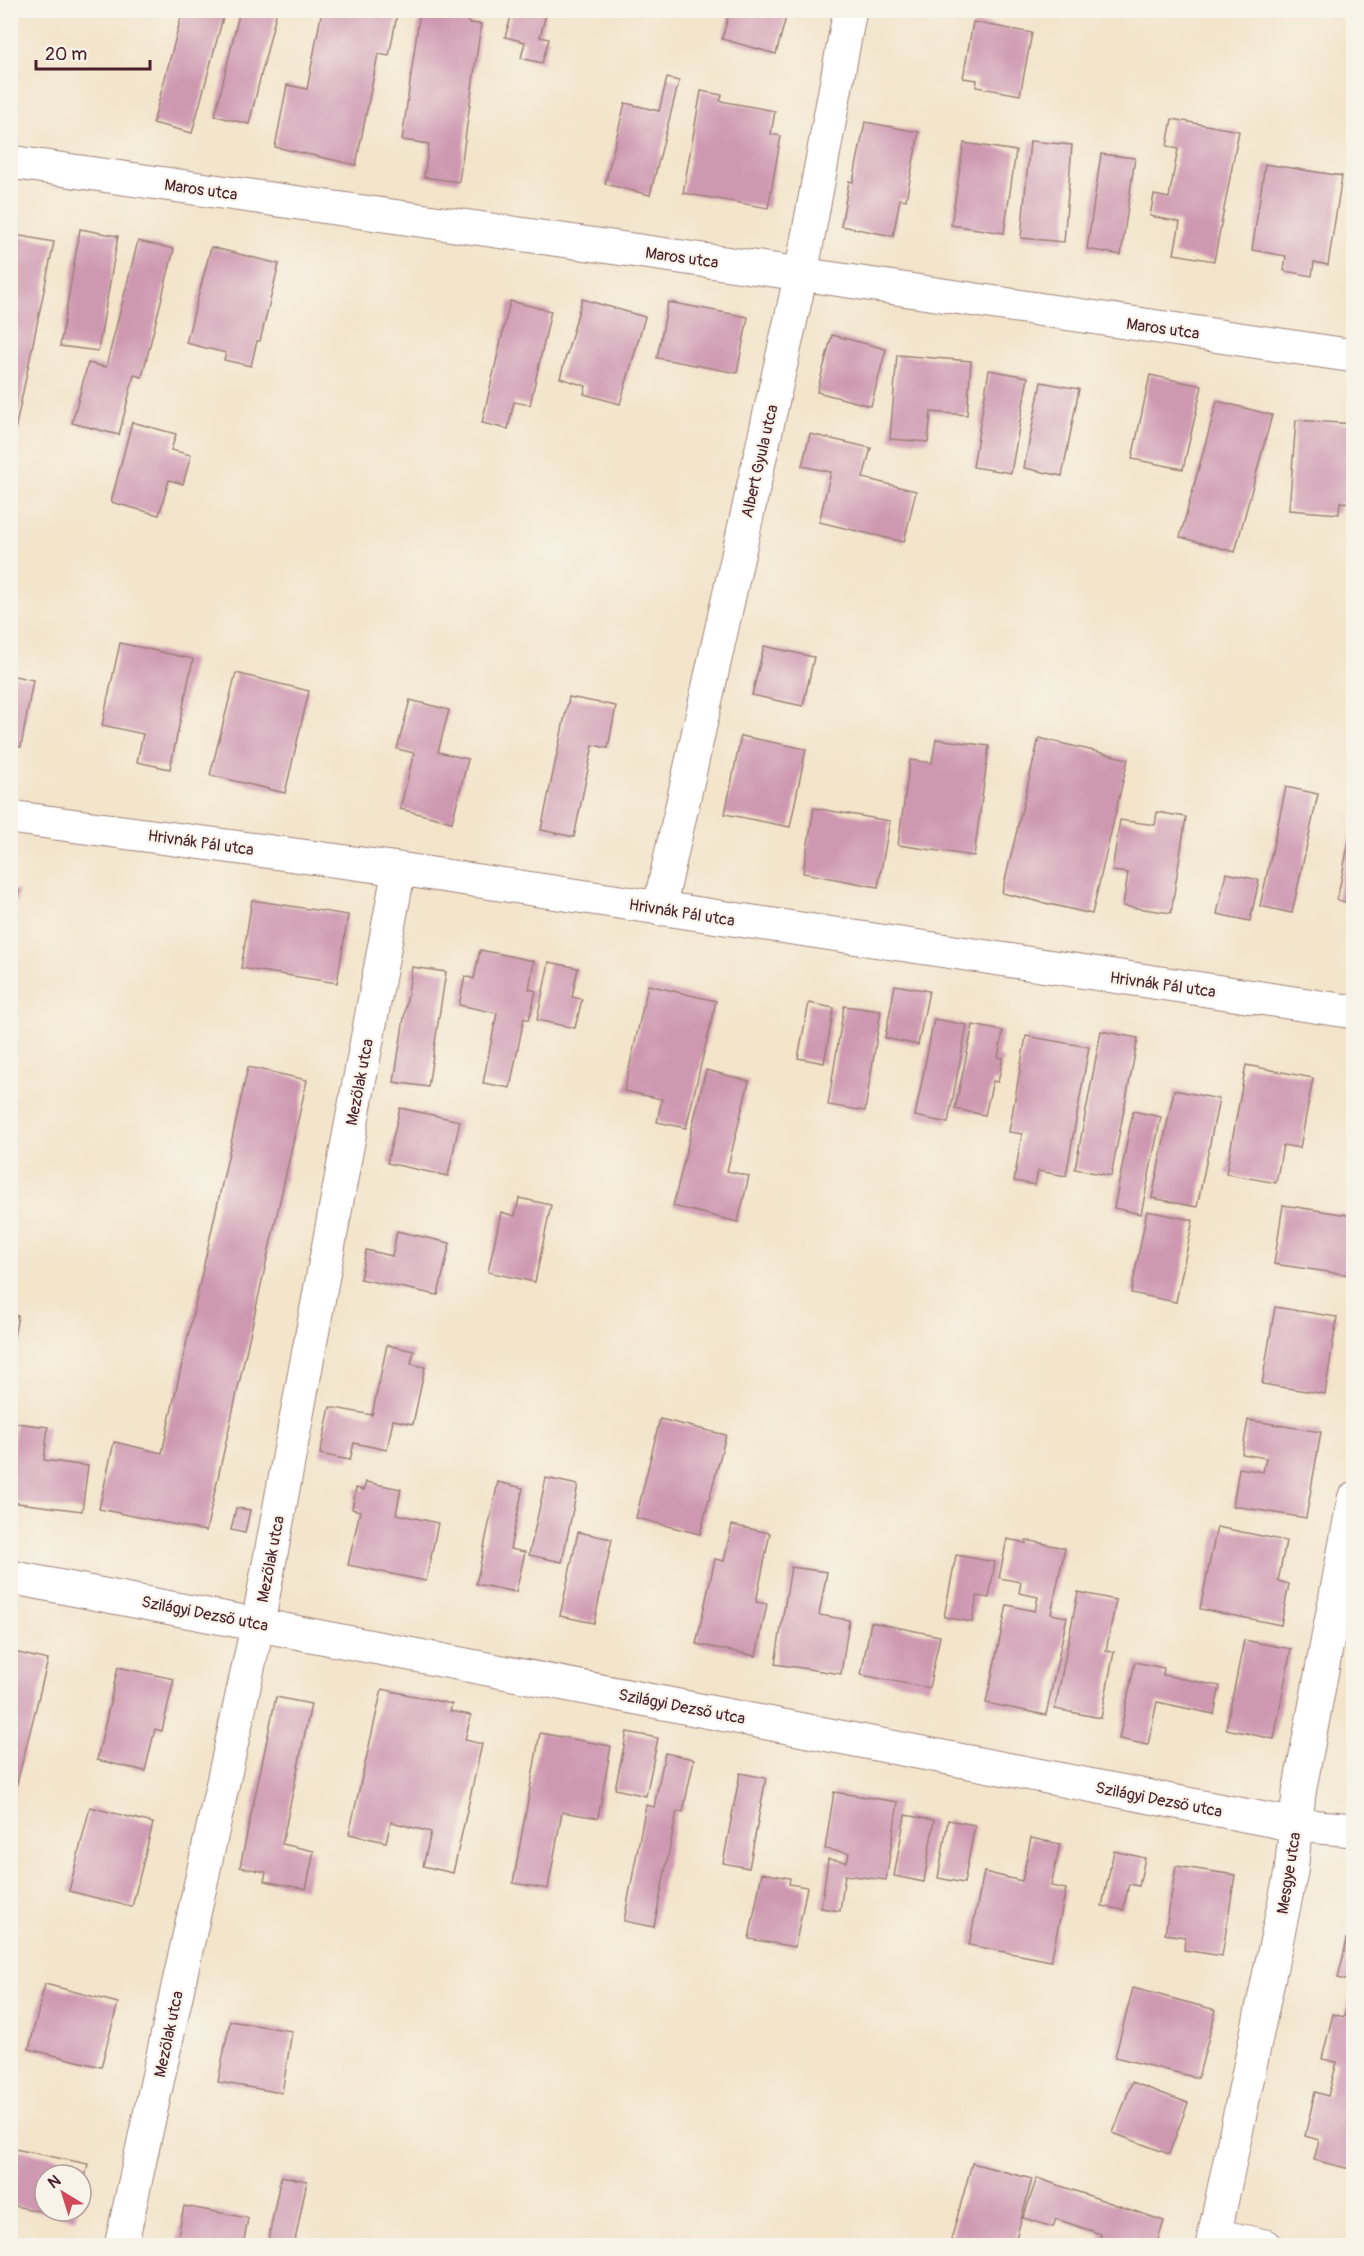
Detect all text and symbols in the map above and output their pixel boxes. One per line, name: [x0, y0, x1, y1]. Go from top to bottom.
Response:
scale bar: [36, 33, 150, 71]
text: 20 m: [45, 43, 87, 66]
street label: Maros utca: [163, 175, 239, 205]
street label: Maros utca: [644, 243, 720, 273]
street label: Maros utca: [1125, 314, 1201, 344]
street label: Albert Gyula utca: [737, 403, 783, 520]
street label: Hrivnák Pál utca: [147, 826, 255, 860]
street label: Hrivnák Pál utca: [628, 895, 736, 931]
street label: Hrivnák Pál utca: [1109, 968, 1217, 1002]
street label: Mezőlak utca: [342, 1037, 378, 1127]
street label: Mezőlak utca: [253, 1514, 289, 1604]
street label: Szilágyi Dezső utca: [140, 1592, 270, 1636]
street label: Szilágyi Dezső utca: [617, 1685, 747, 1729]
street label: Szilágyi Dezső utca: [1094, 1778, 1224, 1822]
street label: Mesgye utca: [1273, 1831, 1305, 1916]
street label: Mezőlak utca: [150, 1989, 188, 2079]
north arrow: [33, 2163, 93, 2223]
text: N: [44, 2171, 65, 2193]

